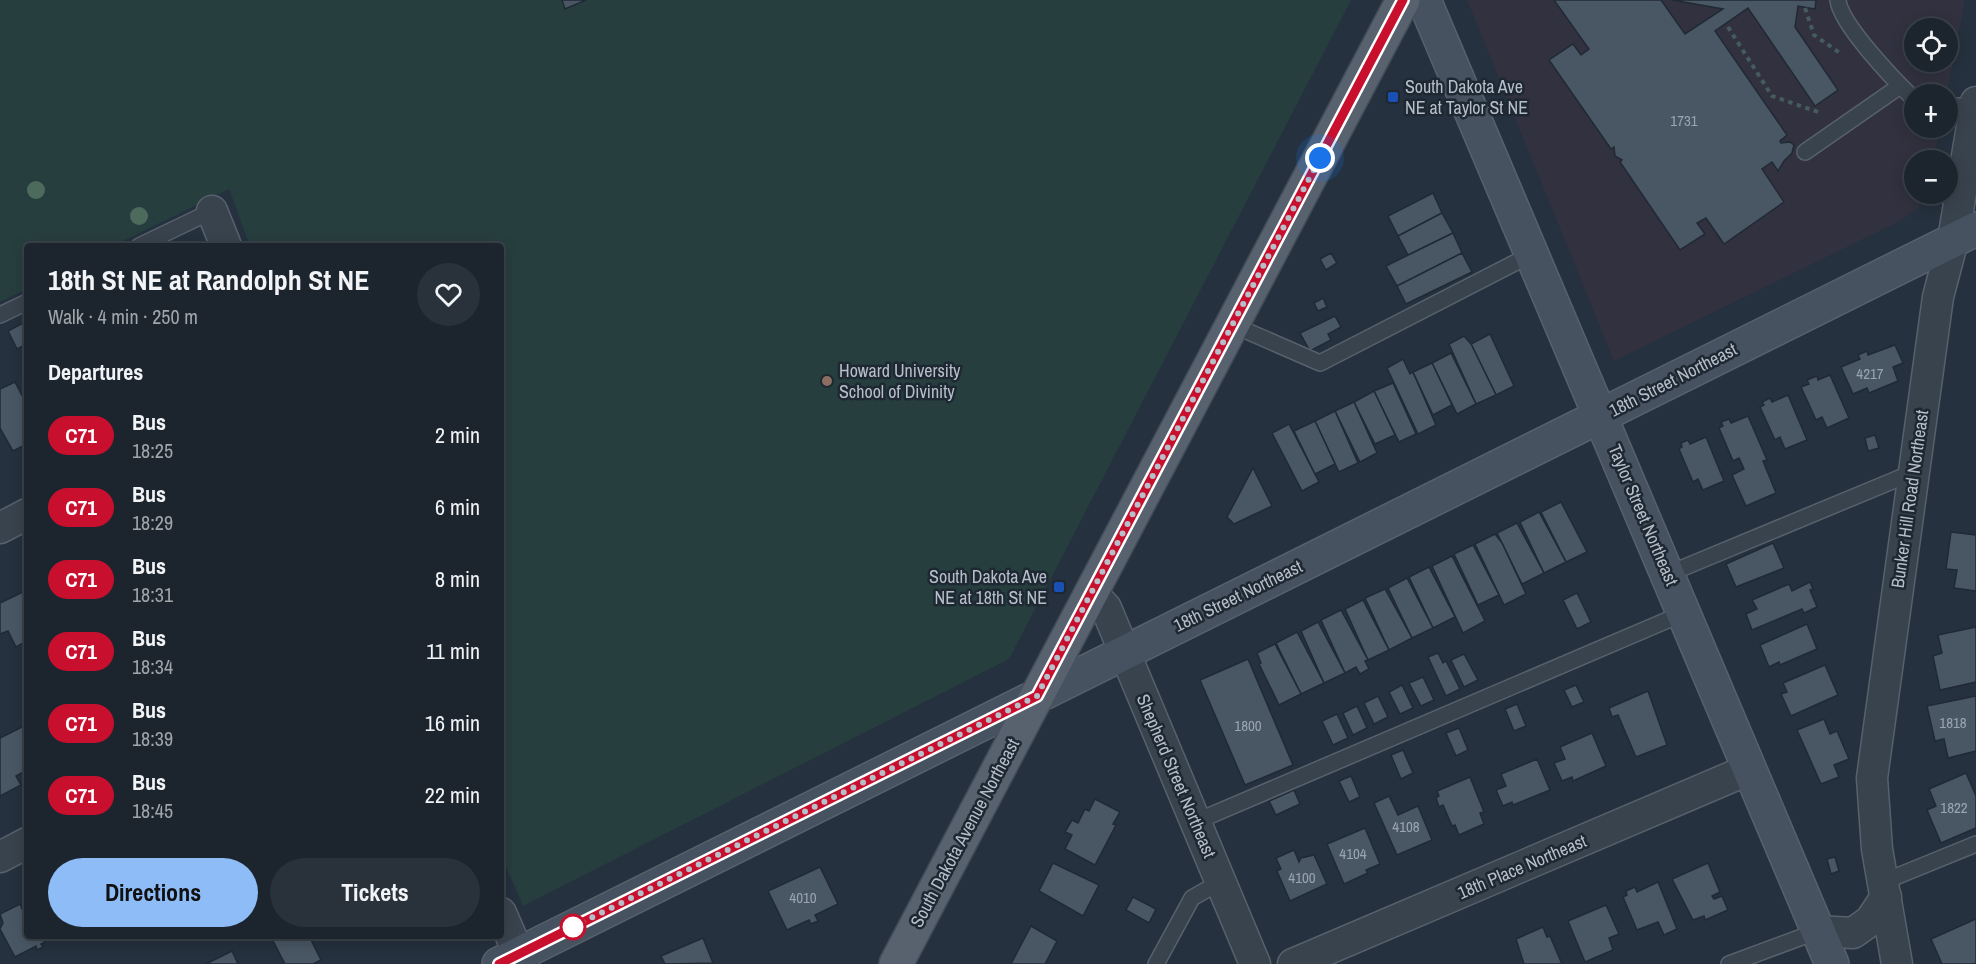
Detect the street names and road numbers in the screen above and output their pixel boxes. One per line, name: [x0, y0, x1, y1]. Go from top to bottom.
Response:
street label: 18th Street Northeast: [1605, 337, 1741, 423]
street label: Bunker Hill Road Northeast: [1885, 408, 1934, 590]
street label: Taylor Street Northeast: [1602, 440, 1685, 589]
street label: 18th Street Northeast: [1169, 554, 1306, 638]
street label: Shepherd Street Northeast: [1131, 690, 1222, 862]
street label: South Dakota Avenue Northeast: [904, 734, 1025, 932]
street label: 18th Place Northeast: [1453, 828, 1590, 905]

